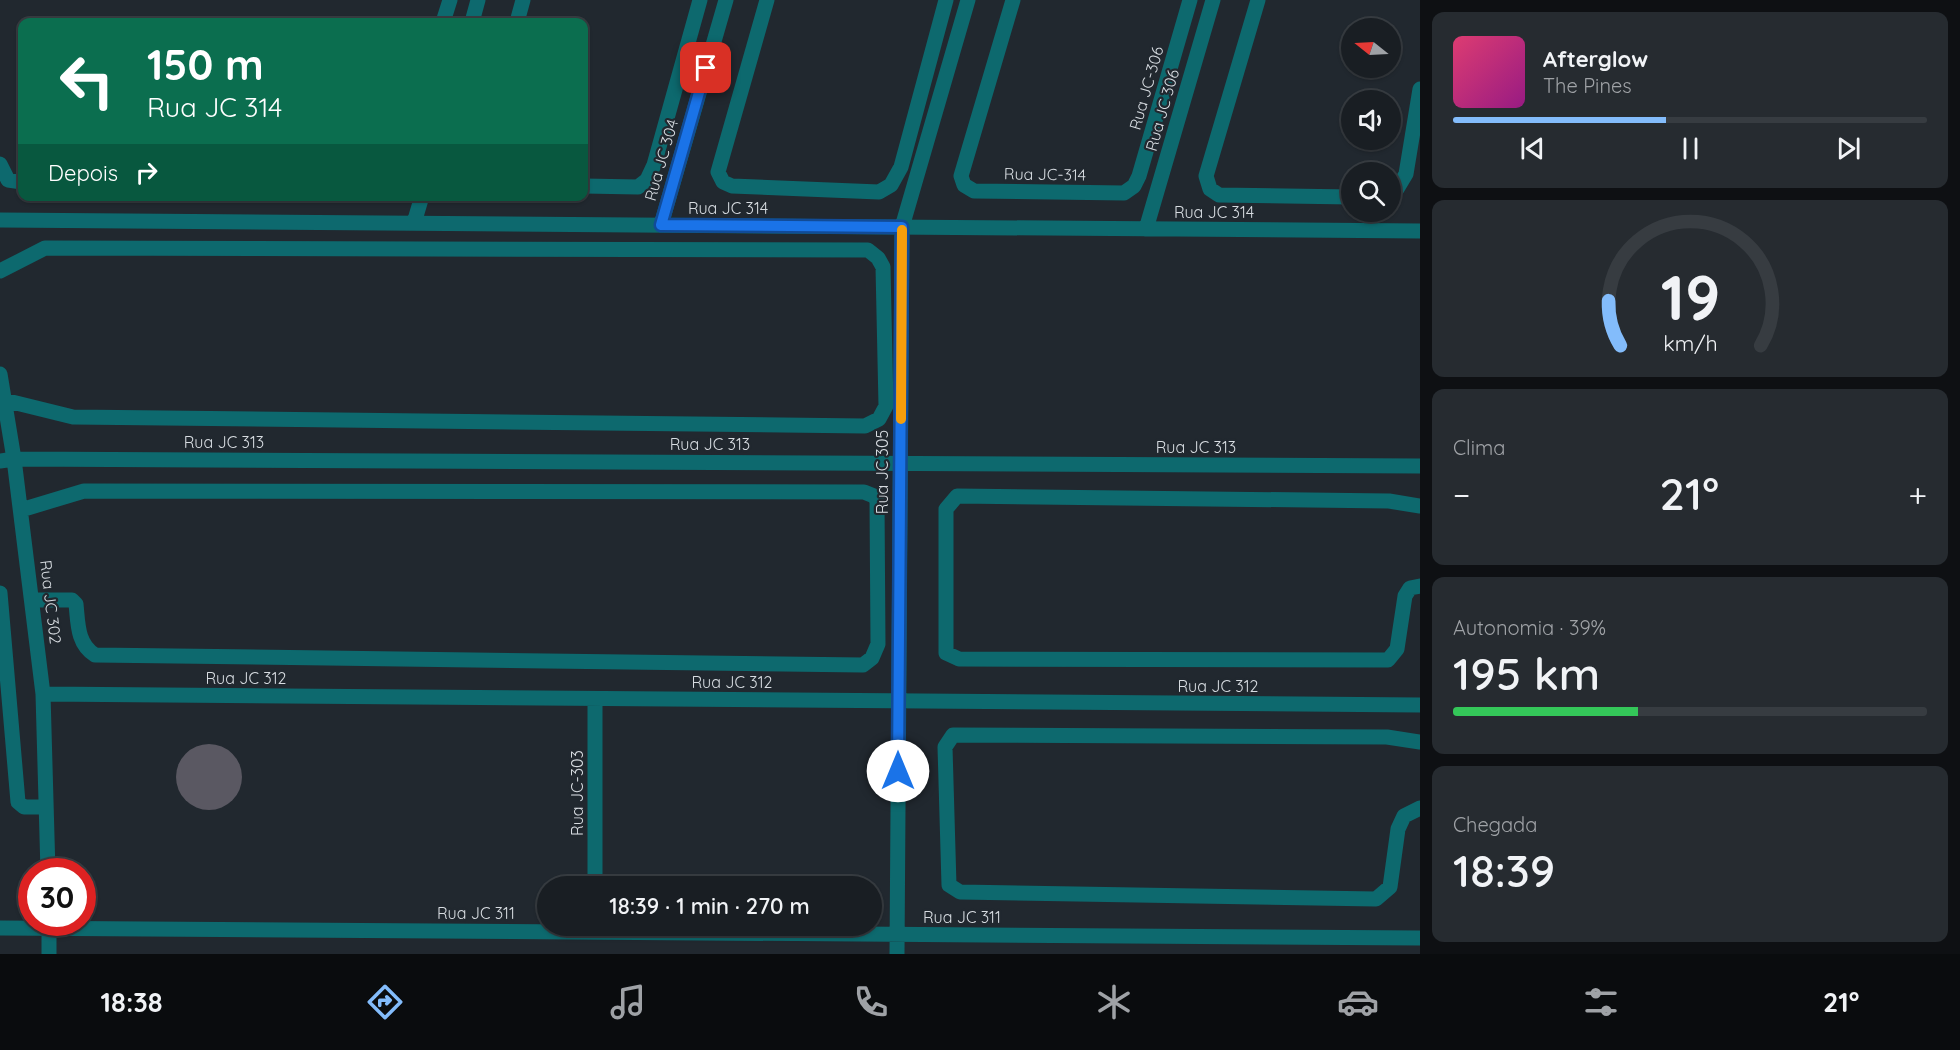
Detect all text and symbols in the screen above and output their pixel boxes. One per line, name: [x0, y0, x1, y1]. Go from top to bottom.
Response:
north arrow: [1341, 18, 1401, 78]
map controls: [1341, 18, 1401, 222]
text: 150 m: [147, 38, 264, 91]
icon: left: [48, 42, 126, 120]
pin: [680, 42, 731, 93]
street label: Rua JC-306: [1125, 44, 1168, 132]
text: Afterglow: [1543, 45, 1648, 73]
icon: arrive: [689, 51, 722, 84]
street label: Rua JC 306: [1141, 66, 1183, 153]
text: The Pines: [1543, 73, 1632, 98]
text: Rua JC 314: [147, 90, 282, 124]
button: sound: [1341, 90, 1401, 150]
street label: Rua JC 304: [640, 117, 682, 203]
icon: previous: [1516, 132, 1549, 165]
icon: pause: [1674, 132, 1707, 165]
icon: next: [1832, 132, 1865, 165]
icon: right: [130, 156, 163, 189]
text: Depois: [48, 159, 118, 187]
button: search: [1341, 162, 1401, 222]
street label: Rua JC-314: [1004, 163, 1086, 185]
street label: Rua JC 314: [688, 198, 768, 218]
street label: Rua JC 314: [1174, 202, 1254, 222]
text: 19: [1660, 258, 1720, 336]
text: km/h: [1663, 330, 1717, 356]
street label: Rua JC 305: [872, 430, 892, 514]
street label: Rua JC 313: [184, 432, 264, 452]
street label: Rua JC 313: [670, 434, 750, 454]
text: Clima: [1453, 435, 1505, 460]
street label: Rua JC 313: [1156, 437, 1236, 457]
text: 21°: [1660, 465, 1719, 521]
text: −: [1453, 474, 1470, 515]
text: +: [1908, 474, 1927, 515]
street label: Rua JC 302: [36, 559, 66, 645]
text: Autonomia · 39%: [1453, 615, 1606, 640]
text: 195 km: [1453, 645, 1600, 701]
street label: Rua JC 312: [206, 668, 287, 688]
street label: Rua JC 312: [692, 672, 773, 692]
street label: Rua JC 312: [1178, 676, 1259, 696]
position arrow: [866, 739, 930, 803]
street label: Rua JC-303: [567, 750, 587, 836]
text: Chegada: [1453, 812, 1537, 837]
text: 18:39: [1453, 842, 1555, 898]
speed limit sign: 30: [18, 858, 96, 936]
text: 18:39 · 1 min · 270 m: [609, 892, 810, 920]
street label: Rua JC 311: [437, 903, 515, 923]
street label: Rua JC 311: [923, 907, 1001, 927]
icon: directions: [364, 981, 406, 1023]
icon: music: [607, 981, 649, 1023]
icon: phone: [850, 981, 892, 1023]
icon: climate: [1093, 981, 1135, 1023]
icon: car: [1337, 981, 1379, 1023]
icon: filters: [1580, 981, 1622, 1023]
text: 18:38: [101, 985, 163, 1019]
text: 21°: [1823, 985, 1859, 1019]

